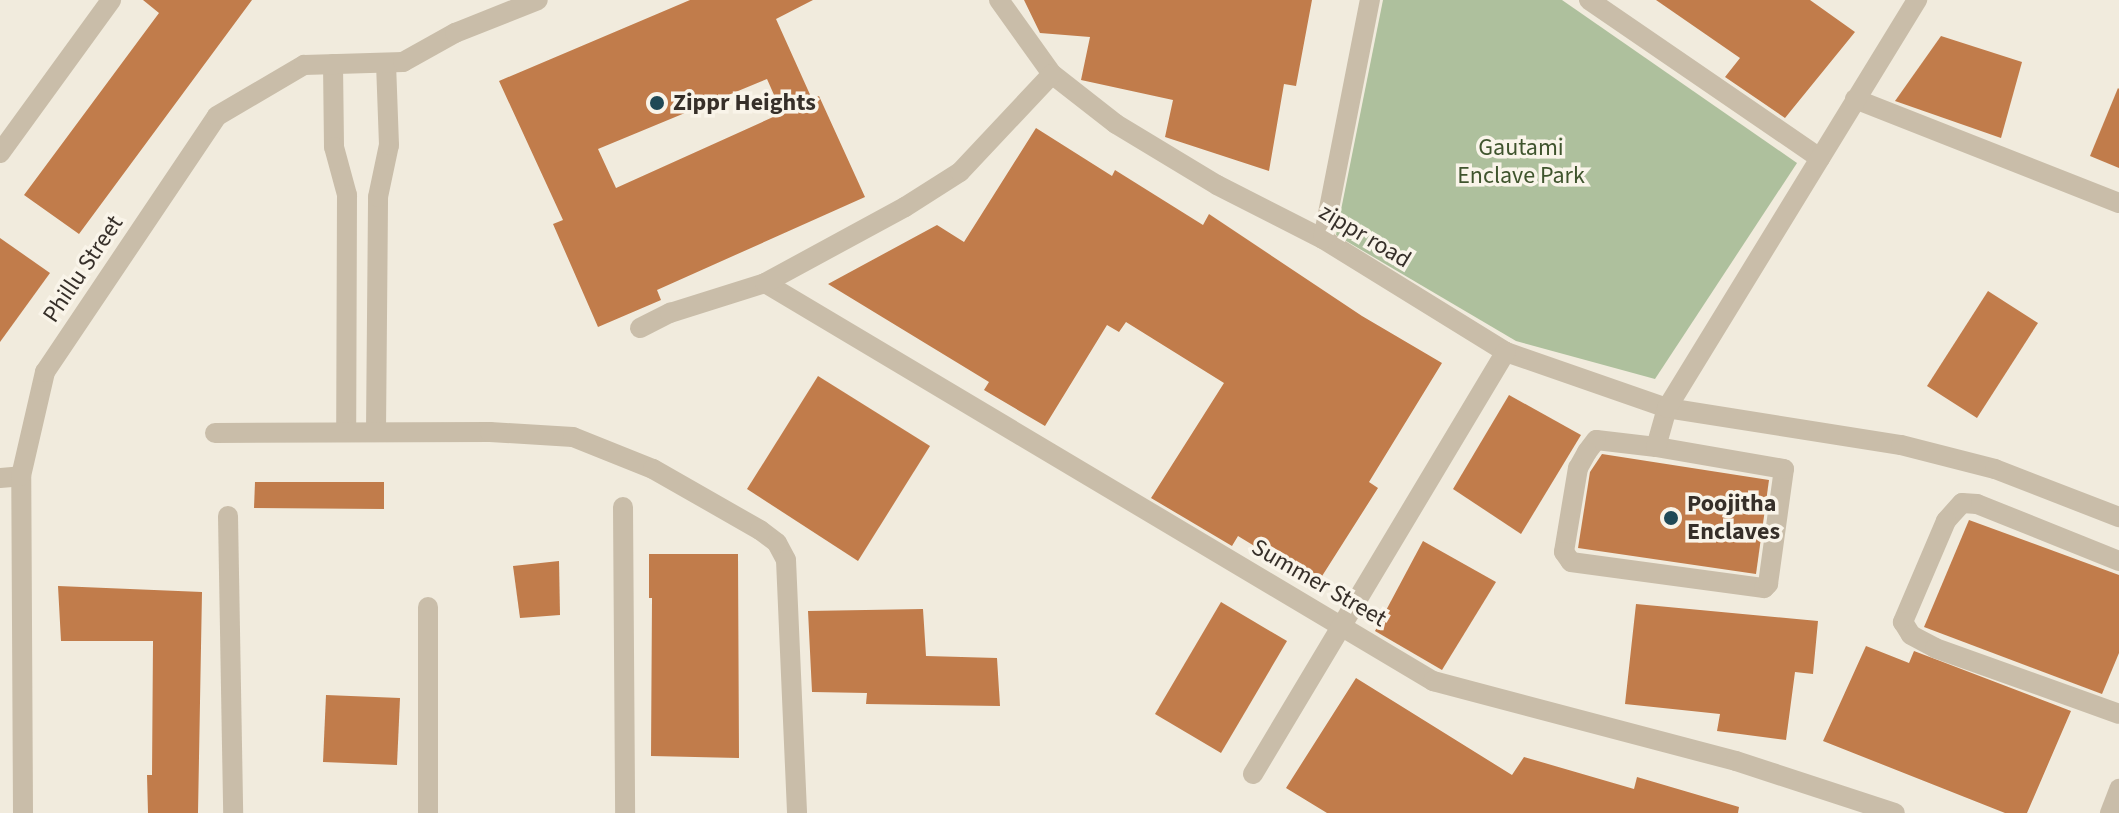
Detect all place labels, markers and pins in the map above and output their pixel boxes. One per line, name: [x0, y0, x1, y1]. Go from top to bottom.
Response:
place label: Zippr Heights: [673, 89, 816, 117]
marker: Zippr Heights: [648, 94, 666, 112]
place label: Poojitha Enclaves: [1687, 490, 1780, 546]
marker: Poojitha Enclaves: [1662, 509, 1680, 527]

